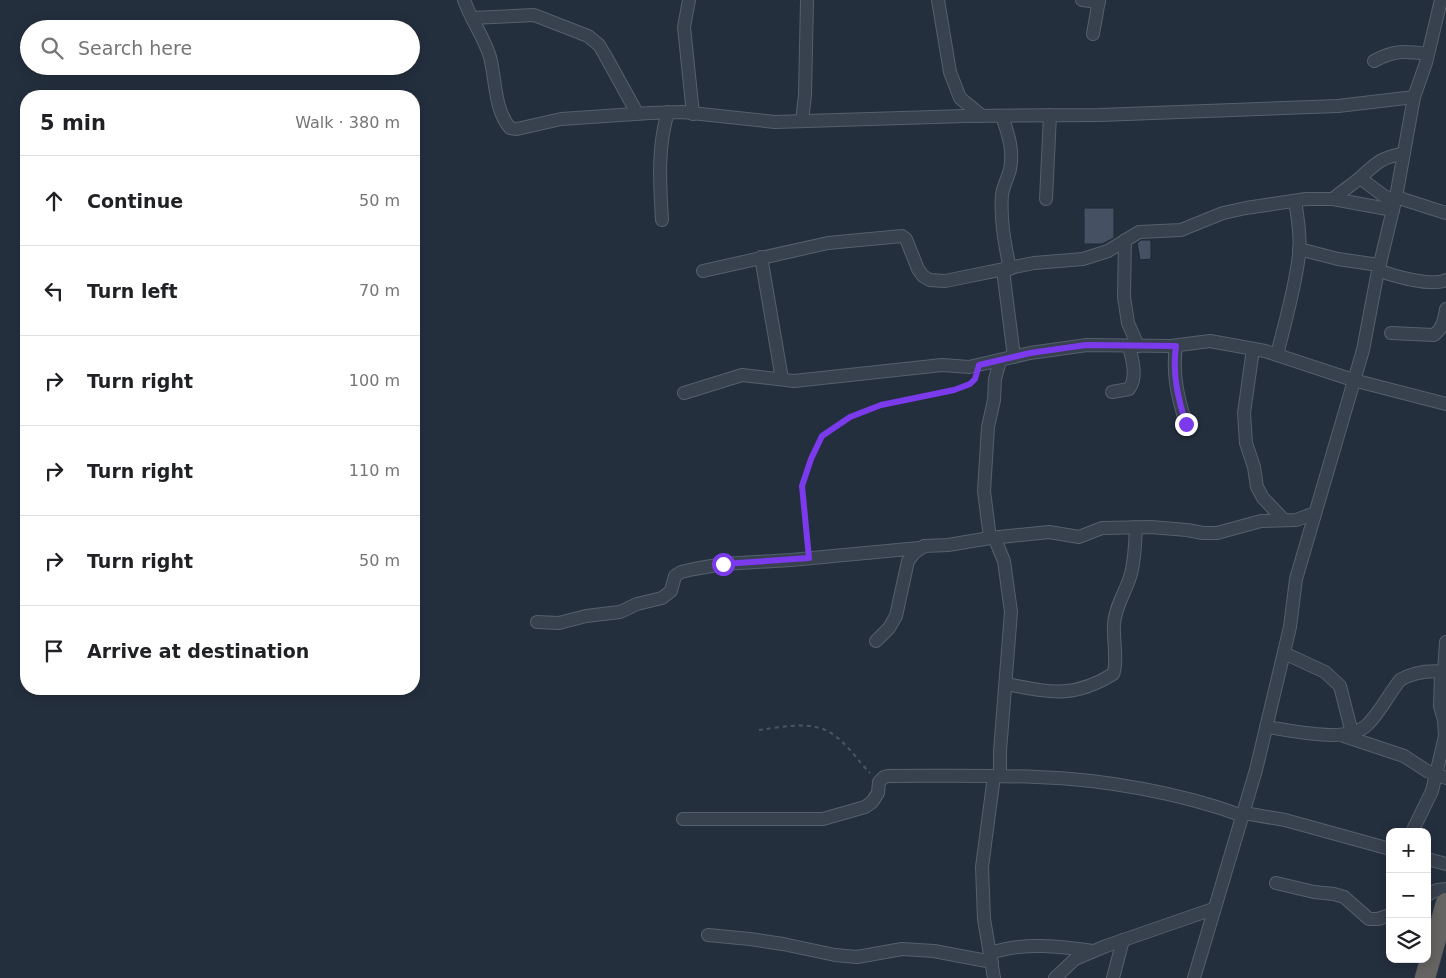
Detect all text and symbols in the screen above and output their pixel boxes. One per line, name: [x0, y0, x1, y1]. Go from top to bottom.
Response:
search box: [20, 20, 420, 75]
icon: search: [38, 34, 66, 62]
text: Search here: [78, 37, 192, 59]
text: 5 min: [40, 111, 106, 135]
text: Walk · 380 m: [295, 113, 400, 132]
icon: ahead: [40, 187, 68, 215]
text: Continue: [87, 190, 183, 212]
text: 50 m: [359, 191, 400, 210]
icon: left: [40, 277, 68, 305]
text: Turn left: [87, 280, 178, 302]
text: 70 m: [359, 281, 400, 300]
icon: right: [40, 367, 68, 395]
text: Turn right: [87, 370, 193, 392]
text: 100 m: [349, 371, 400, 390]
route end: [1175, 413, 1198, 436]
icon: right: [40, 457, 68, 485]
text: Turn right: [87, 460, 193, 482]
text: 110 m: [349, 461, 400, 480]
icon: right: [40, 547, 68, 575]
text: Turn right: [87, 550, 193, 572]
text: 50 m: [359, 551, 400, 570]
route start: [712, 553, 735, 576]
icon: arrive: [40, 637, 68, 665]
text: Arrive at destination: [87, 640, 309, 662]
map controls: [1386, 828, 1431, 963]
button: +: [1386, 828, 1431, 873]
button: −: [1386, 873, 1431, 918]
button: layers: [1386, 918, 1431, 963]

